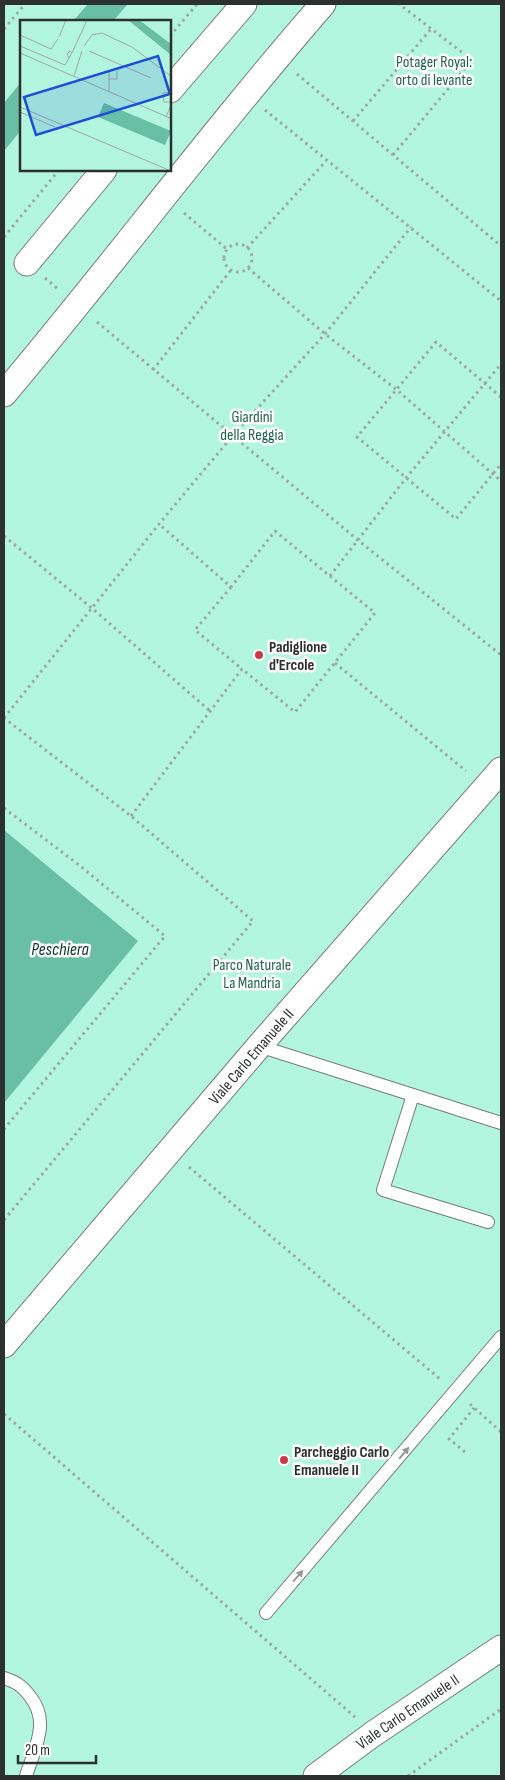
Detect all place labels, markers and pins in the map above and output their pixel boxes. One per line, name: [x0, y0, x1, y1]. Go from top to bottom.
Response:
place label: Padiglione d'Ercole: [269, 638, 327, 675]
marker: Padiglione d'Ercole: [253, 649, 265, 661]
place label: Parcheggio Carlo Emanuele II: [294, 1443, 389, 1480]
marker: Parcheggio Carlo Emanuele II: [278, 1454, 290, 1466]

